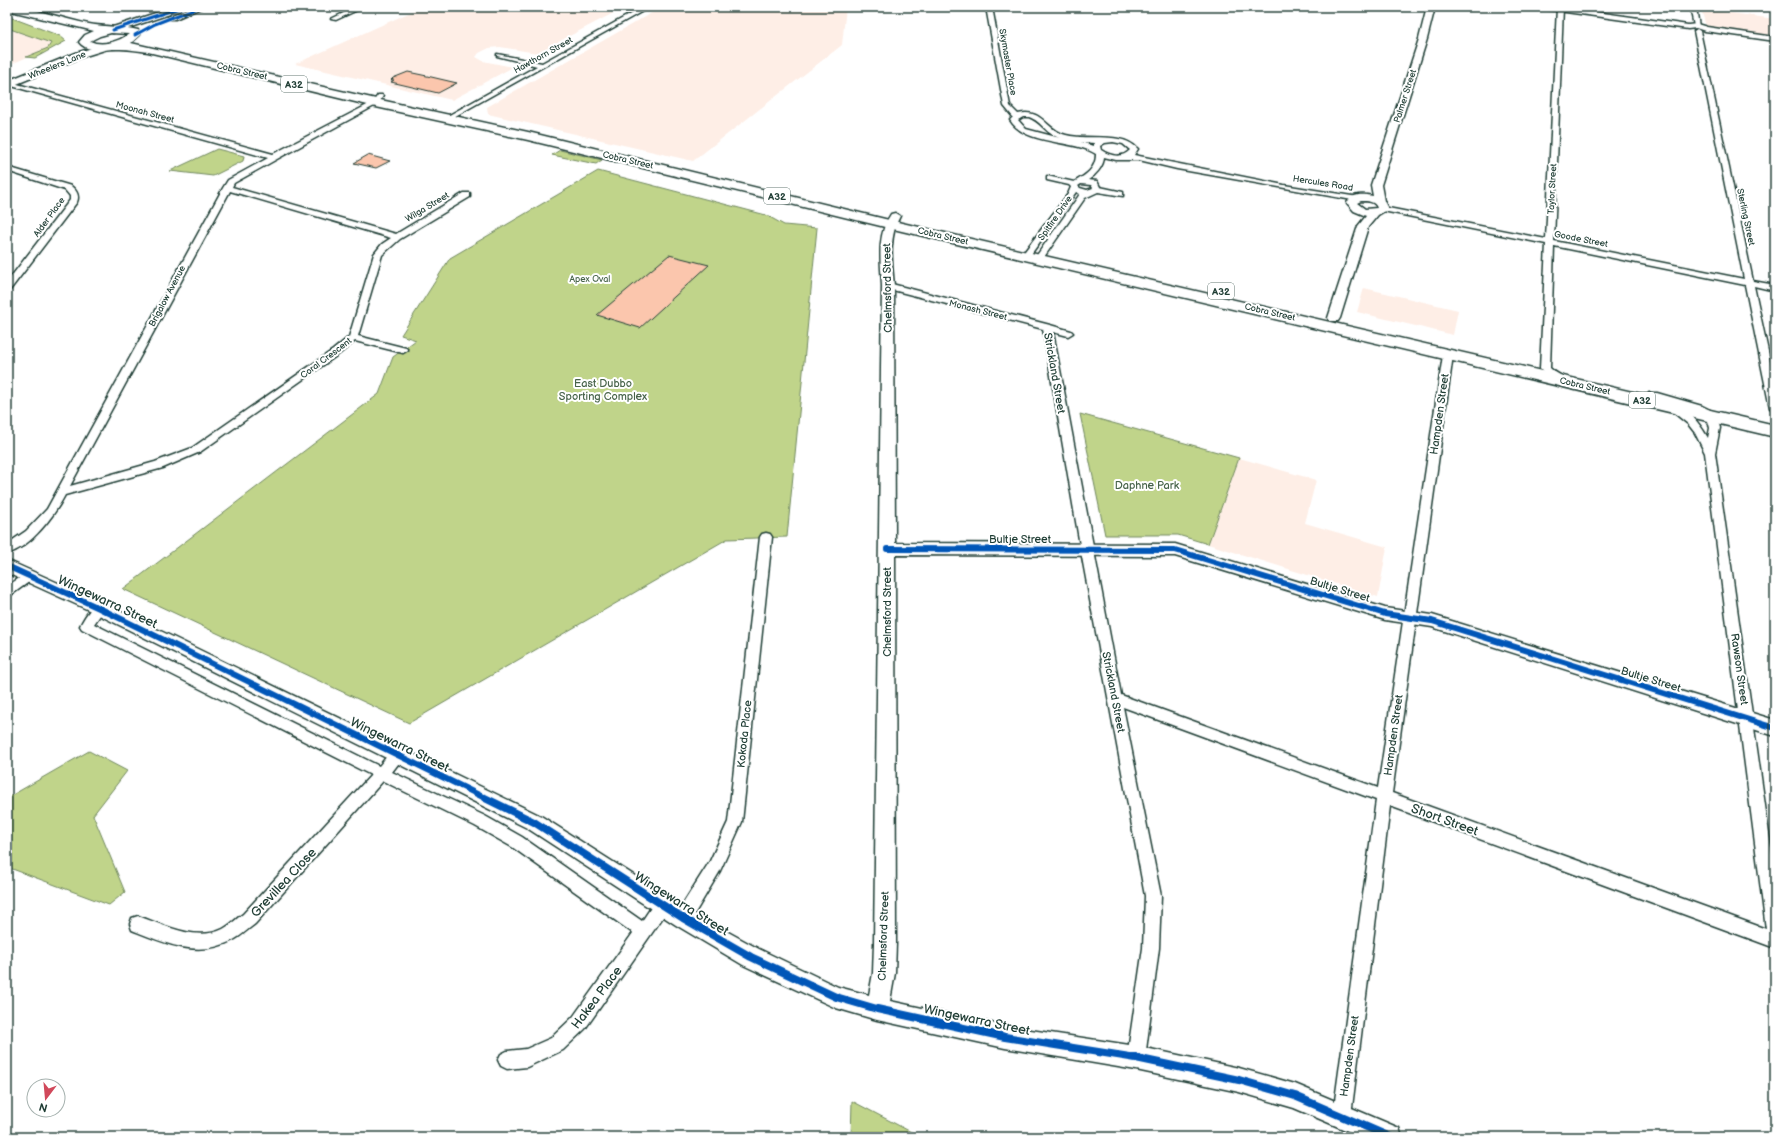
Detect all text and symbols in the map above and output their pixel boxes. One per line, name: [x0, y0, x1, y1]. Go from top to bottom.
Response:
street label: Skymaster Place: [996, 28, 1019, 97]
street label: Hawthorn Street: [512, 35, 575, 76]
street label: Wheelers Lane: [27, 49, 88, 82]
street label: Cobra Street: [215, 60, 269, 83]
street label: Palmer Street: [1392, 68, 1419, 124]
road number: A32: [281, 76, 307, 92]
street label: Moonah Street: [114, 99, 176, 126]
street label: Cobra Street: [601, 149, 655, 172]
street label: Taylor Street: [1546, 163, 1559, 215]
street label: Hercules Road: [1292, 173, 1354, 194]
road number: A32: [764, 188, 790, 204]
street label: Sterling Street: [1734, 188, 1757, 247]
street label: Wilga Street: [403, 190, 451, 225]
street label: Spitfire Drive: [1036, 193, 1075, 243]
street label: Alder Place: [31, 195, 68, 239]
street label: Cobra Street: [916, 225, 970, 248]
street label: Goode Street: [1553, 229, 1609, 250]
street label: Chelmsford Street: [880, 242, 895, 333]
street label: Brigalow Avenue: [147, 263, 188, 329]
park label: Apex Oval: [570, 274, 610, 285]
road number: A32: [1208, 283, 1234, 299]
street label: Monash Street: [948, 298, 1008, 323]
street label: Cobra Street: [1243, 301, 1297, 324]
street label: Strickland Street: [1041, 332, 1068, 415]
street label: Coral Crescent: [298, 335, 354, 381]
street label: Hampden Street: [1427, 372, 1452, 455]
street label: Cobra Street: [1558, 375, 1612, 398]
park label: East Dubbo Sporting Complex: [559, 377, 647, 403]
road number: A32: [1629, 392, 1655, 408]
park label: Daphne Park: [1115, 479, 1180, 492]
street label: Bultje Street: [989, 533, 1052, 546]
street label: Chelmsford Street: [881, 567, 894, 657]
street label: Wingewarra Street: [55, 572, 160, 632]
street label: Bultje Street: [1308, 574, 1372, 605]
street label: Rawson Street: [1728, 632, 1751, 706]
street label: Strickland Street: [1099, 651, 1128, 734]
street label: Bultje Street: [1619, 664, 1683, 695]
street label: Hampden Street: [1381, 693, 1406, 776]
street label: Kokoda Place: [734, 699, 755, 769]
street label: Wingewarra Street: [347, 714, 452, 776]
street label: Short Street: [1409, 800, 1480, 839]
street label: Grevillea Close: [248, 844, 320, 921]
street label: Wingewarra Street: [631, 868, 732, 939]
street label: Chelmsford Street: [875, 890, 892, 981]
street label: Hakea Place: [568, 963, 626, 1032]
street label: Wingewarra Street: [922, 1001, 1031, 1039]
street label: Hampden Street: [1337, 1014, 1362, 1097]
north arrow: [26, 1078, 66, 1118]
text: N: [38, 1100, 49, 1115]

